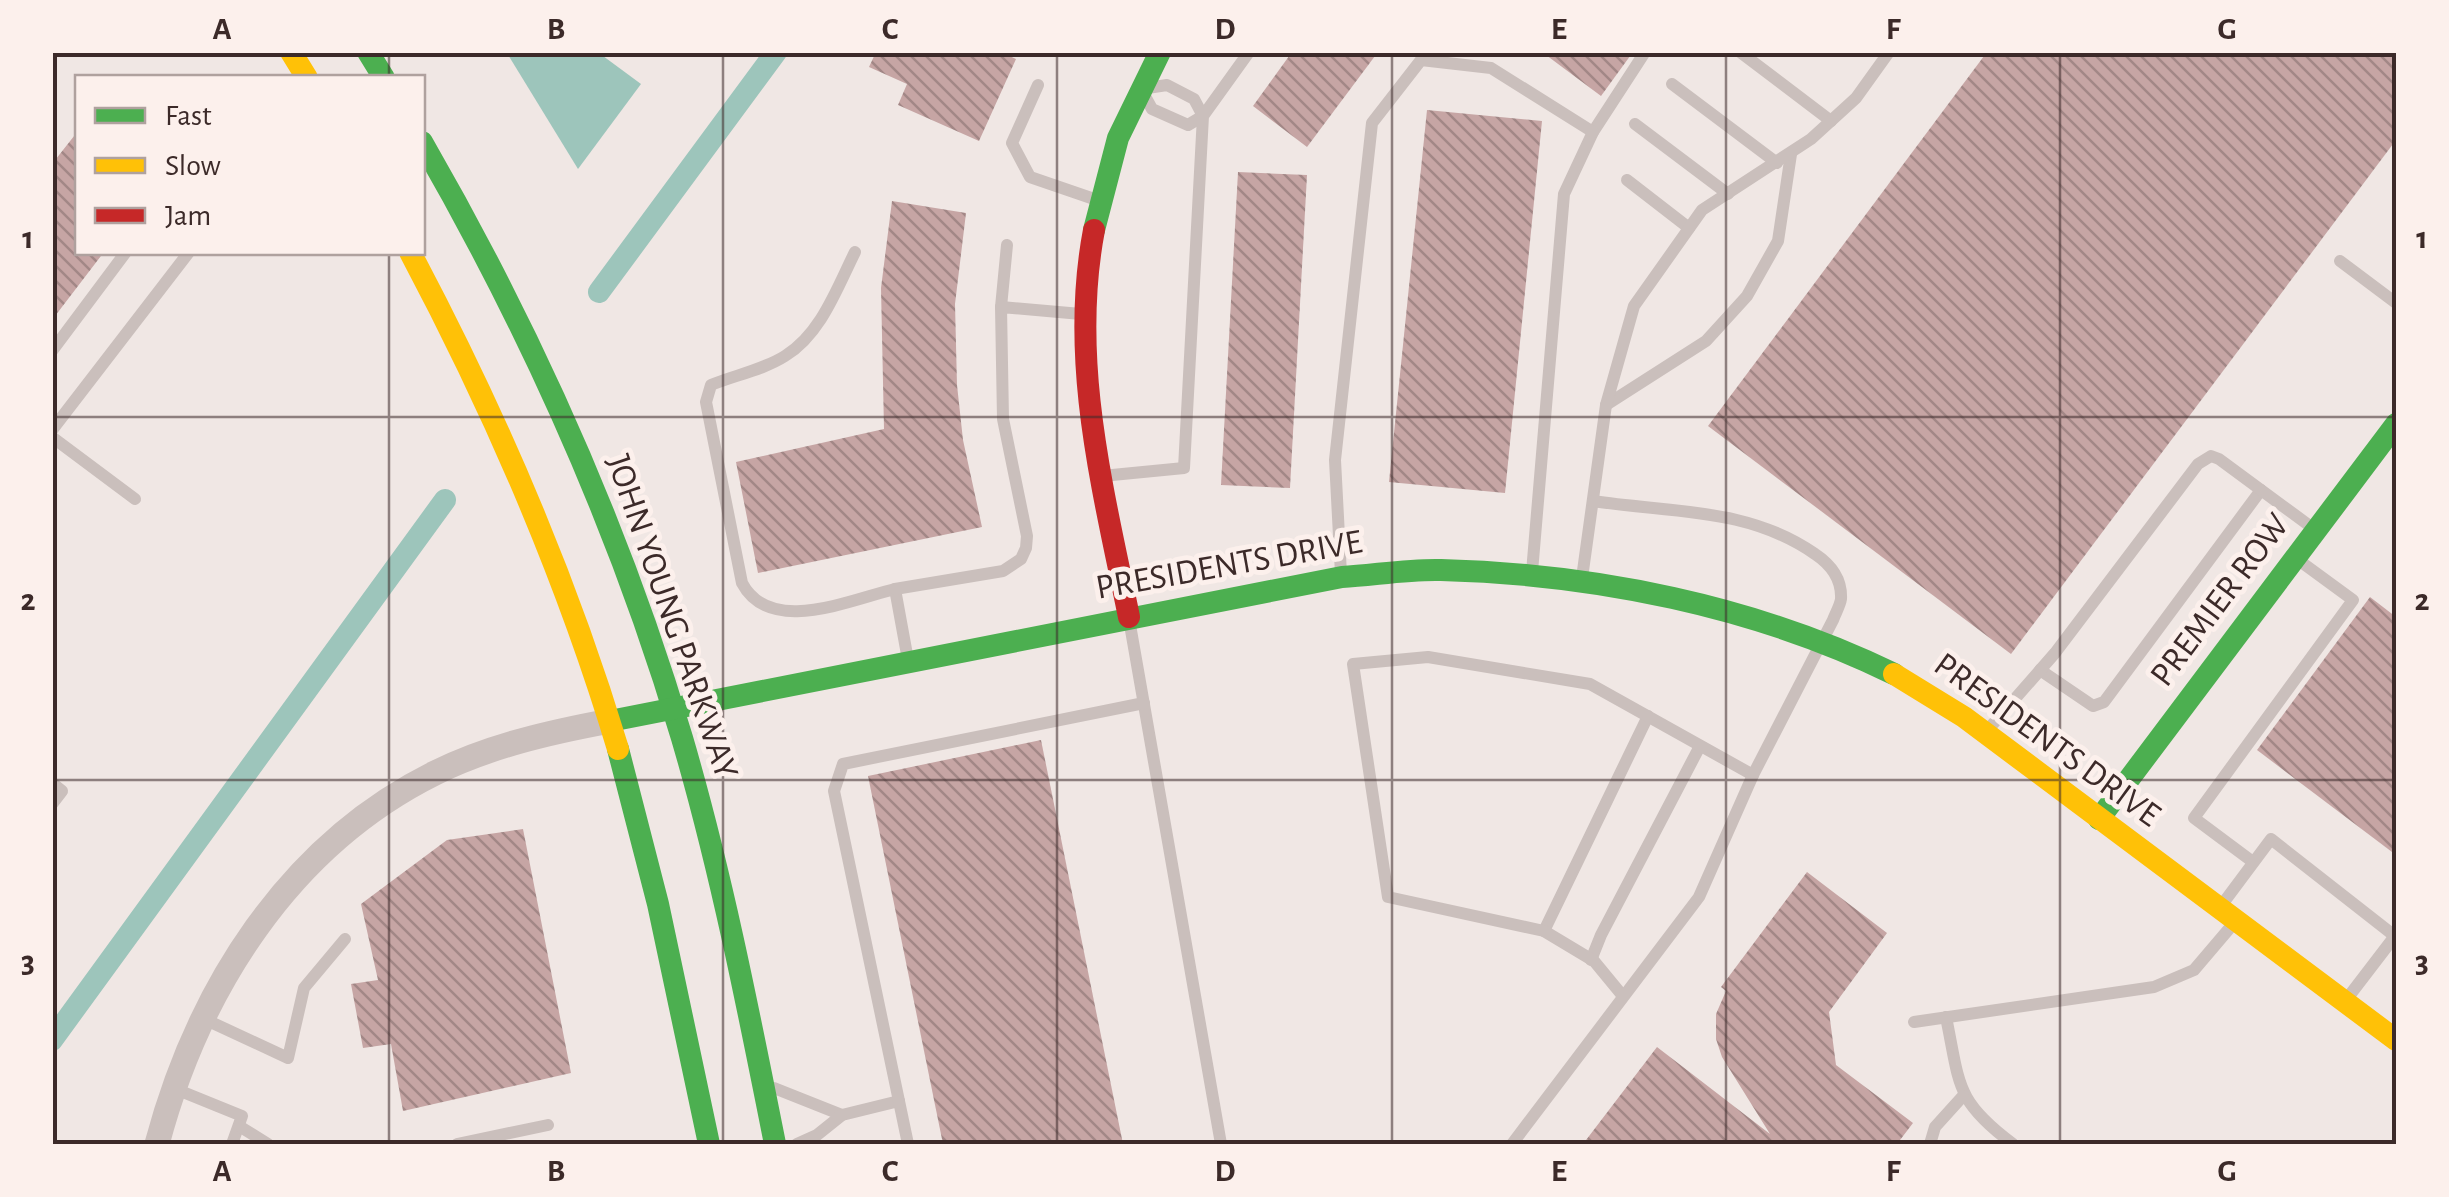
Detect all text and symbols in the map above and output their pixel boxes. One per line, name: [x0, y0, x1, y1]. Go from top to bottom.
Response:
text: A: [212, 13, 232, 45]
text: B: [547, 13, 565, 45]
text: C: [882, 13, 899, 45]
text: D: [1215, 13, 1236, 45]
text: E: [1551, 13, 1567, 45]
text: F: [1886, 13, 1902, 45]
text: G: [2217, 13, 2237, 45]
legend: [75, 75, 425, 255]
text: Fast: [165, 101, 212, 131]
text: Slow: [165, 151, 221, 181]
text: Jam: [165, 201, 211, 231]
text: 1: [22, 222, 34, 254]
text: 1: [2416, 222, 2428, 254]
street label: JOHN YOUNG PARKWAY: [600, 450, 744, 784]
street label: PREMIER ROW: [2144, 507, 2296, 693]
street label: PRESIDENTS DRIVE: [1093, 524, 1365, 606]
text: 2: [20, 584, 36, 616]
text: 2: [2414, 584, 2430, 616]
street label: PRESIDENTS DRIVE: [1928, 647, 2166, 833]
text: 3: [21, 946, 35, 978]
text: 3: [2415, 946, 2429, 978]
text: A: [212, 1155, 232, 1187]
text: B: [547, 1155, 565, 1187]
text: C: [882, 1155, 899, 1187]
text: D: [1215, 1155, 1236, 1187]
text: E: [1551, 1155, 1567, 1187]
text: F: [1886, 1155, 1902, 1187]
text: G: [2217, 1155, 2237, 1187]

